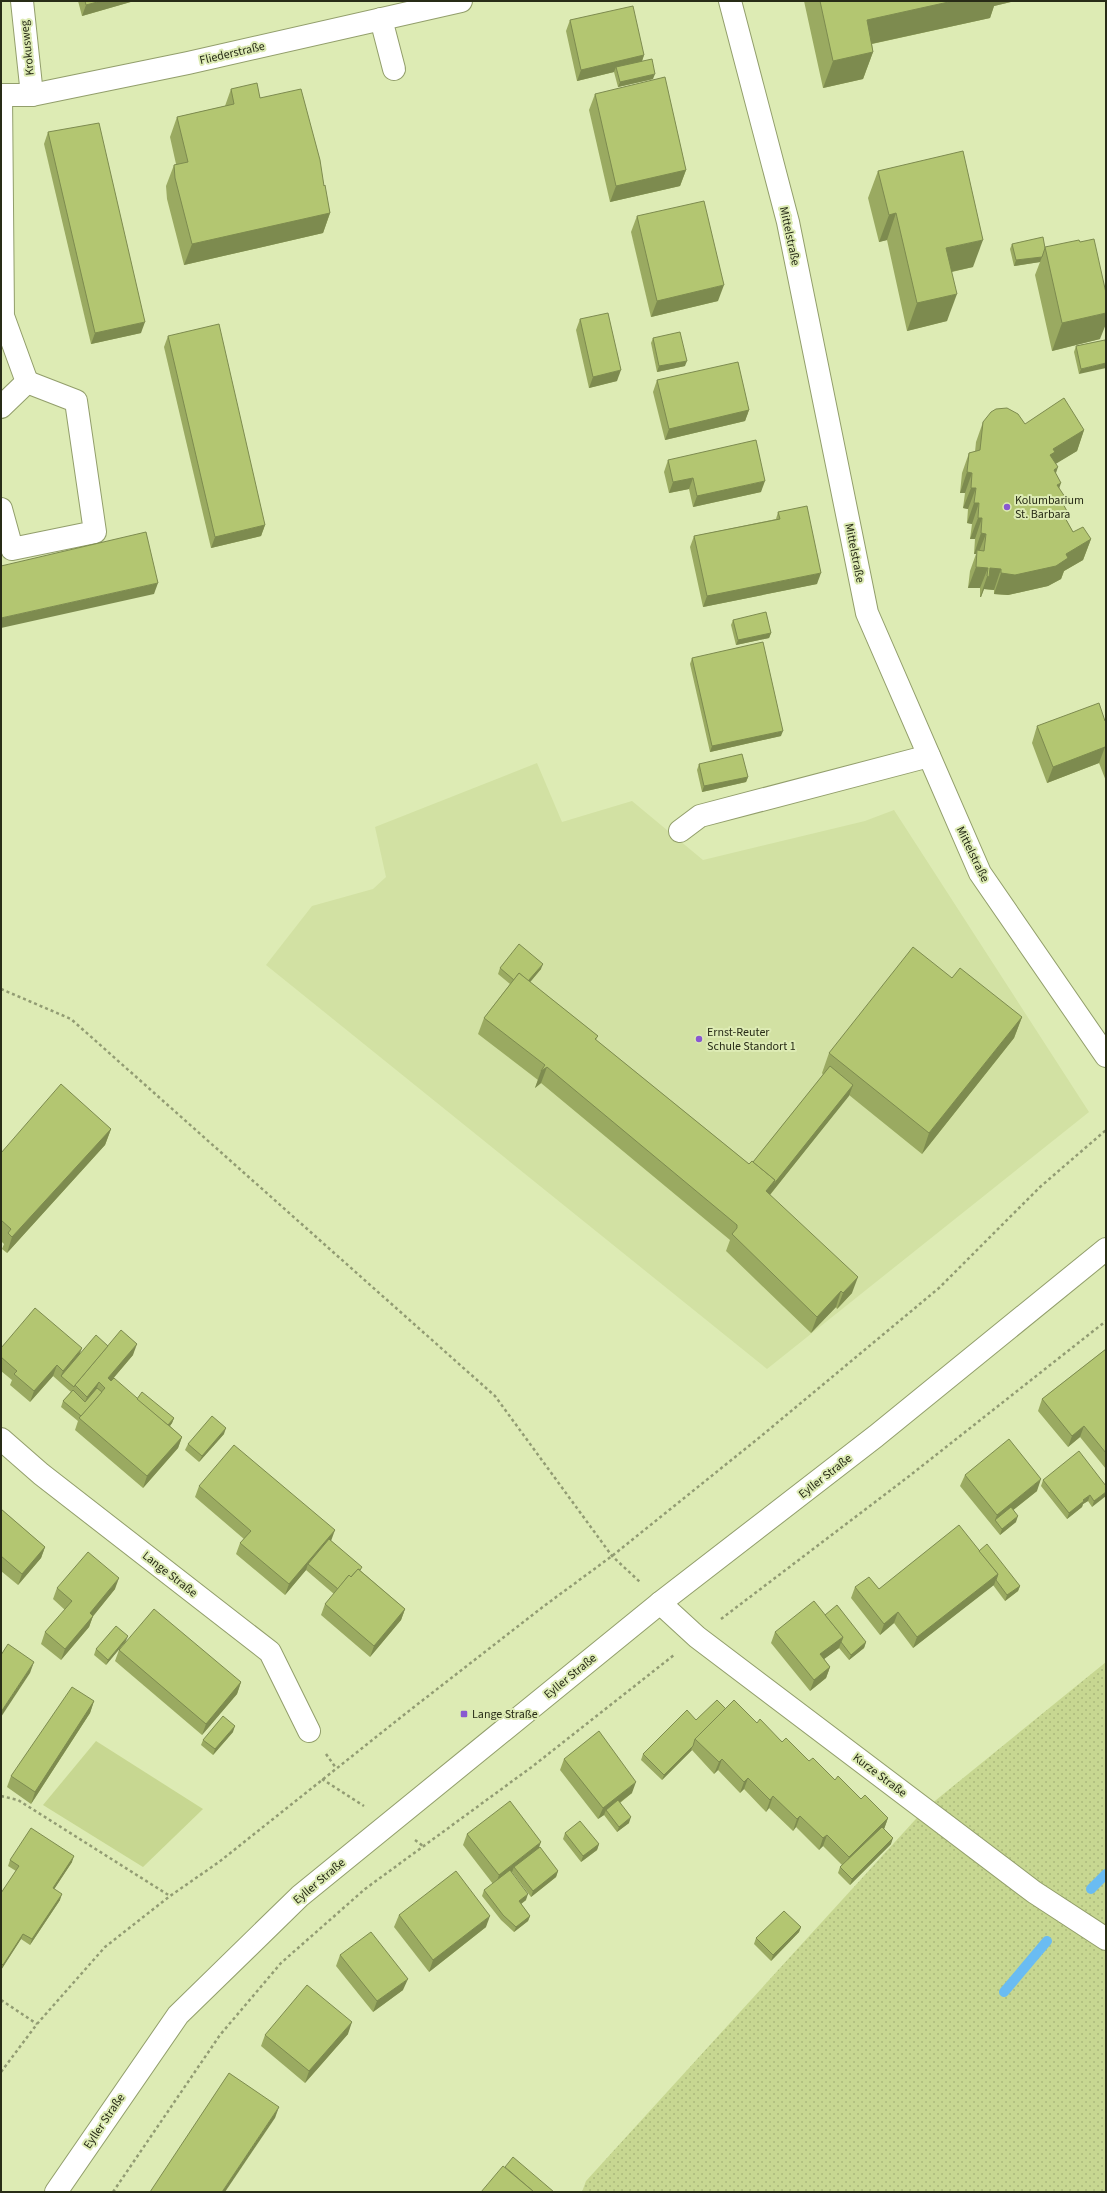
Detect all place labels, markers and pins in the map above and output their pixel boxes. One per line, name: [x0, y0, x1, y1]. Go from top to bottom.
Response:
place label: Kolumbarium St. Barbara: [1015, 492, 1084, 523]
marker: Kolumbarium St. Barbara: [1002, 502, 1012, 512]
place label: Ernst-Reuter Schule Standort 1: [707, 1024, 796, 1055]
marker: Ernst-Reuter Schule Standort 1: [694, 1034, 704, 1044]
place label: Lange Straße: [472, 1706, 538, 1723]
marker: Lange Straße: [459, 1709, 469, 1719]

